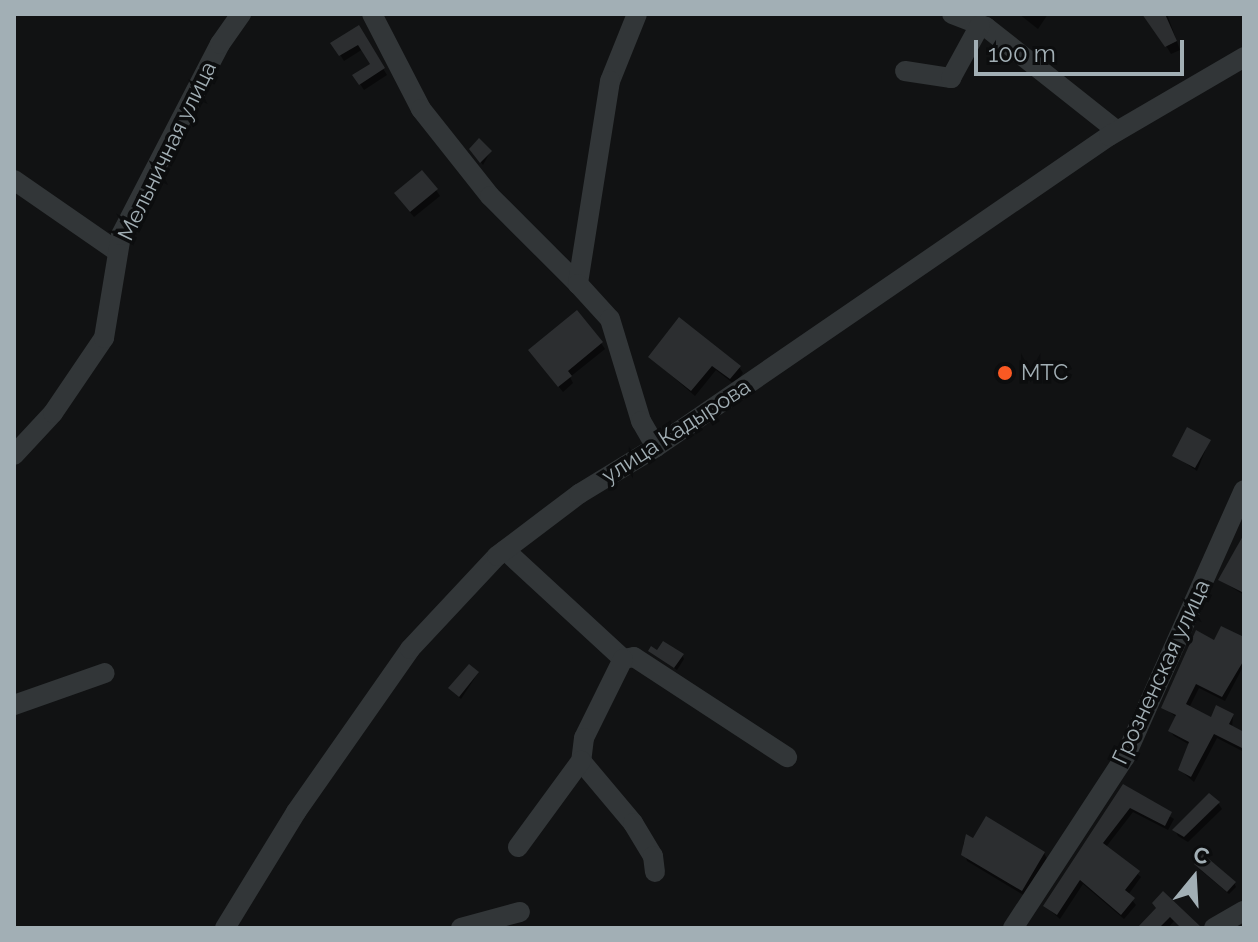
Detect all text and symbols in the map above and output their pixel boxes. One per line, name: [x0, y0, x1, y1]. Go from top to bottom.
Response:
scale bar: [978, 24, 1188, 74]
text: 100 m: [988, 39, 1056, 68]
street label: Мельничная улица: [112, 57, 222, 245]
place label: МТС: [1021, 360, 1068, 386]
marker: МТС: [996, 364, 1014, 382]
street label: улица Кадырова: [597, 373, 755, 489]
street label: Грозненская улица: [1106, 575, 1216, 769]
north arrow: [1154, 838, 1234, 918]
text: С: [1190, 840, 1213, 870]

